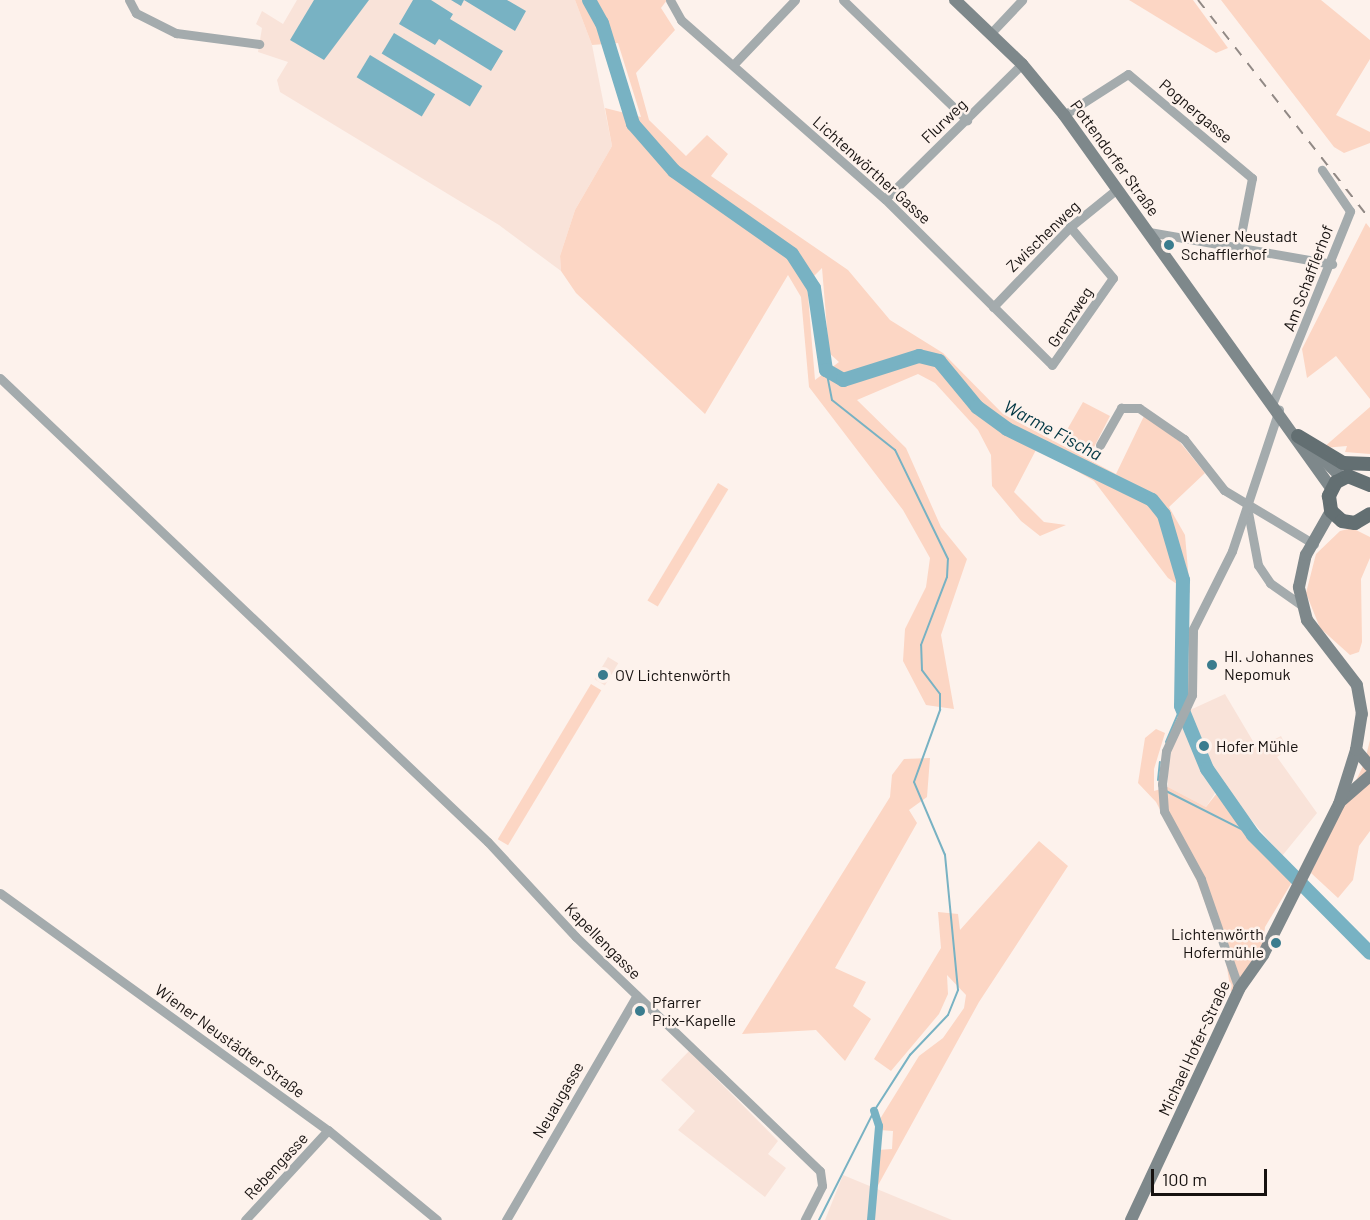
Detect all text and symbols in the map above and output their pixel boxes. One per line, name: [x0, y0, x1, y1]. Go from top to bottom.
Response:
street label: Pognergasse: [1156, 75, 1236, 147]
street label: Flurweg: [917, 95, 971, 147]
street label: Pottendorfer Straße: [1066, 96, 1164, 220]
street label: Lichtenwörther Gasse: [809, 112, 935, 228]
street label: Zwischenweg: [1002, 196, 1084, 276]
street label: Am Schafflerhof: [1279, 222, 1337, 334]
place label: Wiener Neustadt Schafflerhof: [1181, 226, 1298, 264]
marker: Wiener Neustadt Schafflerhof: [1162, 238, 1176, 252]
street label: Grenzweg: [1043, 283, 1097, 351]
water label: Warme Fischa: [1000, 395, 1106, 465]
place label: Hl. Johannes Nepomuk: [1224, 646, 1314, 684]
marker: Hl. Johannes Nepomuk: [1205, 658, 1219, 672]
place label: OV Lichtenwörth: [615, 665, 731, 685]
marker: OV Lichtenwörth: [596, 668, 610, 682]
place label: Hofer Mühle: [1216, 736, 1298, 756]
marker: Hofer Mühle: [1197, 739, 1211, 753]
street label: Kapellengasse: [561, 899, 645, 983]
place label: Lichtenwörth Hofermühle: [1171, 924, 1264, 962]
marker: Lichtenwörth Hofermühle: [1269, 936, 1283, 950]
street label: Michael Hofer-Straße: [1154, 977, 1234, 1119]
street label: Wiener Neustädter Straße: [151, 980, 309, 1102]
place label: Pfarrer Prix-Kapelle: [652, 992, 736, 1030]
marker: Pfarrer Prix-Kapelle: [633, 1004, 647, 1018]
street label: Neuaugasse: [528, 1058, 588, 1142]
street label: Rebengasse: [240, 1129, 312, 1203]
scale bar: [1154, 1157, 1270, 1195]
text: 100 m: [1162, 1168, 1207, 1190]

